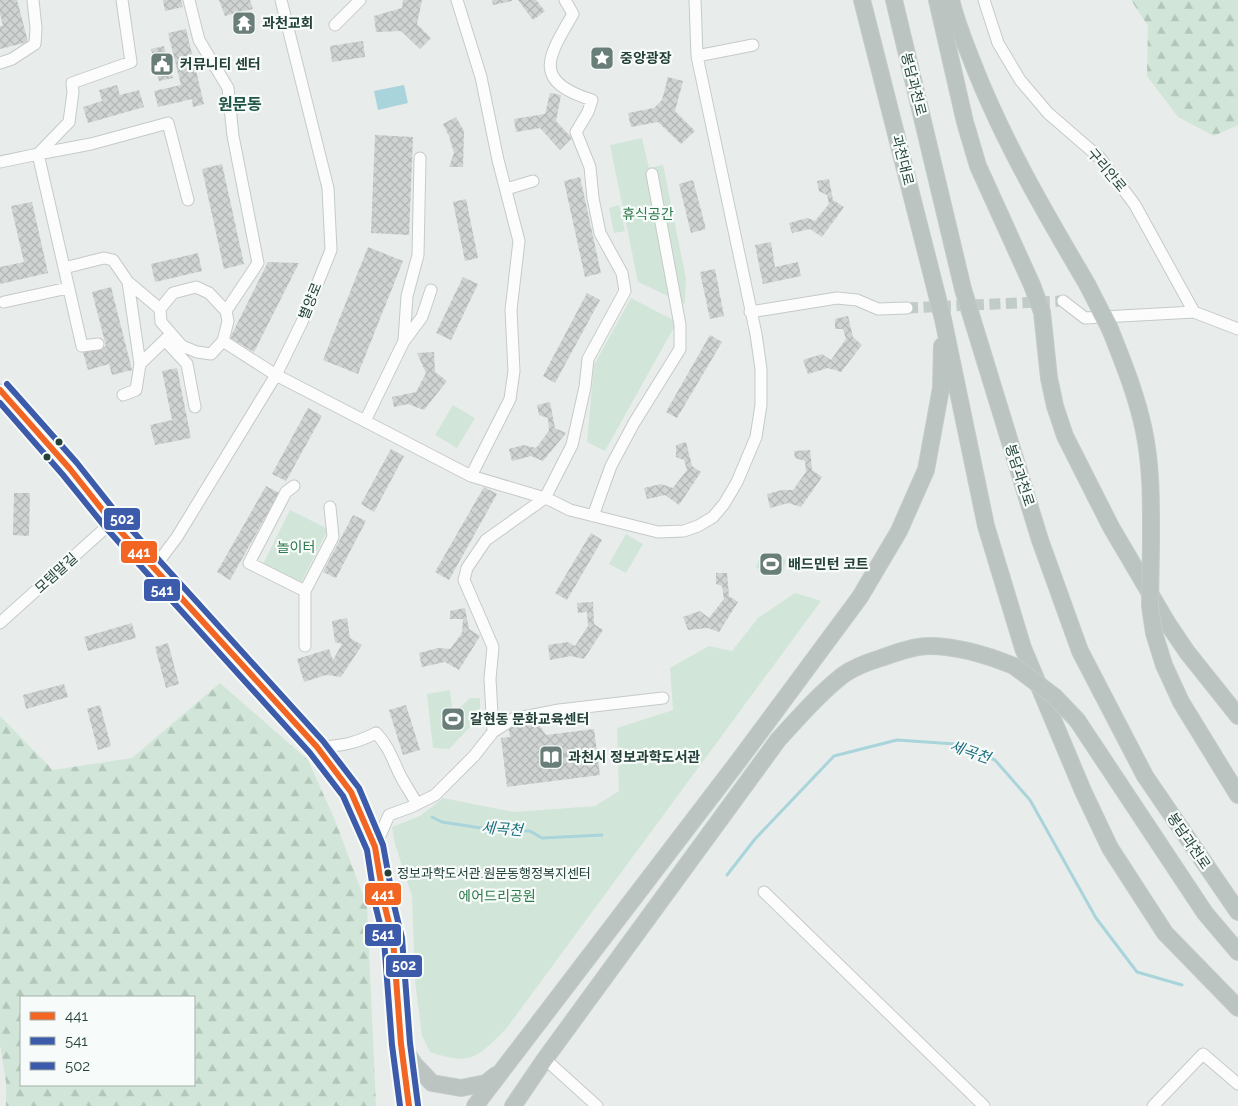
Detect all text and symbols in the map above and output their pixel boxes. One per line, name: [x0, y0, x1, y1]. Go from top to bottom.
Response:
temple icon: 과천교회: [231, 10, 257, 36]
place label: 과천교회: [262, 15, 314, 31]
place icon: 중앙광장: [589, 45, 615, 71]
place label: 중앙광장: [620, 50, 672, 66]
public building icon: 커뮤니티 센터: [149, 51, 175, 77]
street label: 봉담과천로: [898, 51, 930, 117]
place label: 커뮤니티 센터: [180, 56, 261, 72]
district label: 원문동: [218, 95, 262, 114]
street label: 과천대로: [889, 133, 917, 187]
street label: 구리안로: [1084, 145, 1130, 195]
park label: 휴식공간: [622, 206, 674, 222]
street label: 별양로: [295, 280, 325, 322]
unlabelled marker: [54, 437, 64, 447]
street label: 봉담과천로: [1002, 442, 1038, 508]
unlabelled marker: [42, 452, 52, 462]
line badge: 502: [103, 507, 141, 531]
text: 502: [110, 511, 134, 527]
park label: 놀이터: [277, 539, 315, 555]
line badge: 441: [120, 540, 158, 564]
text: 441: [128, 544, 151, 560]
street label: 모템말길: [31, 550, 81, 596]
sports icon: 배드민턴 코트: [758, 551, 784, 577]
place label: 배드민턴 코트: [788, 556, 869, 572]
line badge: 541: [143, 578, 181, 602]
text: 541: [151, 582, 173, 598]
sports icon: 갈현동 문화교육센터: [440, 706, 466, 732]
place label: 갈현동 문화교육센터: [470, 711, 589, 727]
water label: 세곡천: [947, 737, 995, 768]
library icon: 과천시 정보과학도서관: [538, 744, 564, 770]
place label: 과천시 정보과학도서관: [568, 749, 700, 765]
street label: 봉담과천로: [1164, 810, 1214, 872]
water label: 세곡천: [481, 819, 525, 840]
place label: 정보과학도서관.원문동행정복지센터: [397, 866, 591, 881]
marker: 정보과학도서관.원문동행정복지센터: [383, 868, 393, 878]
line badge: 441: [364, 882, 402, 906]
text: 441: [372, 886, 395, 902]
park label: 에어드리공원: [458, 888, 536, 904]
line badge: 541: [364, 923, 402, 947]
text: 541: [372, 926, 394, 942]
line badge: 502: [385, 954, 423, 978]
text: 502: [392, 957, 416, 973]
legend: [20, 996, 195, 1086]
text: 441: [65, 1007, 88, 1025]
text: 541: [65, 1032, 88, 1050]
text: 502: [65, 1057, 90, 1075]

